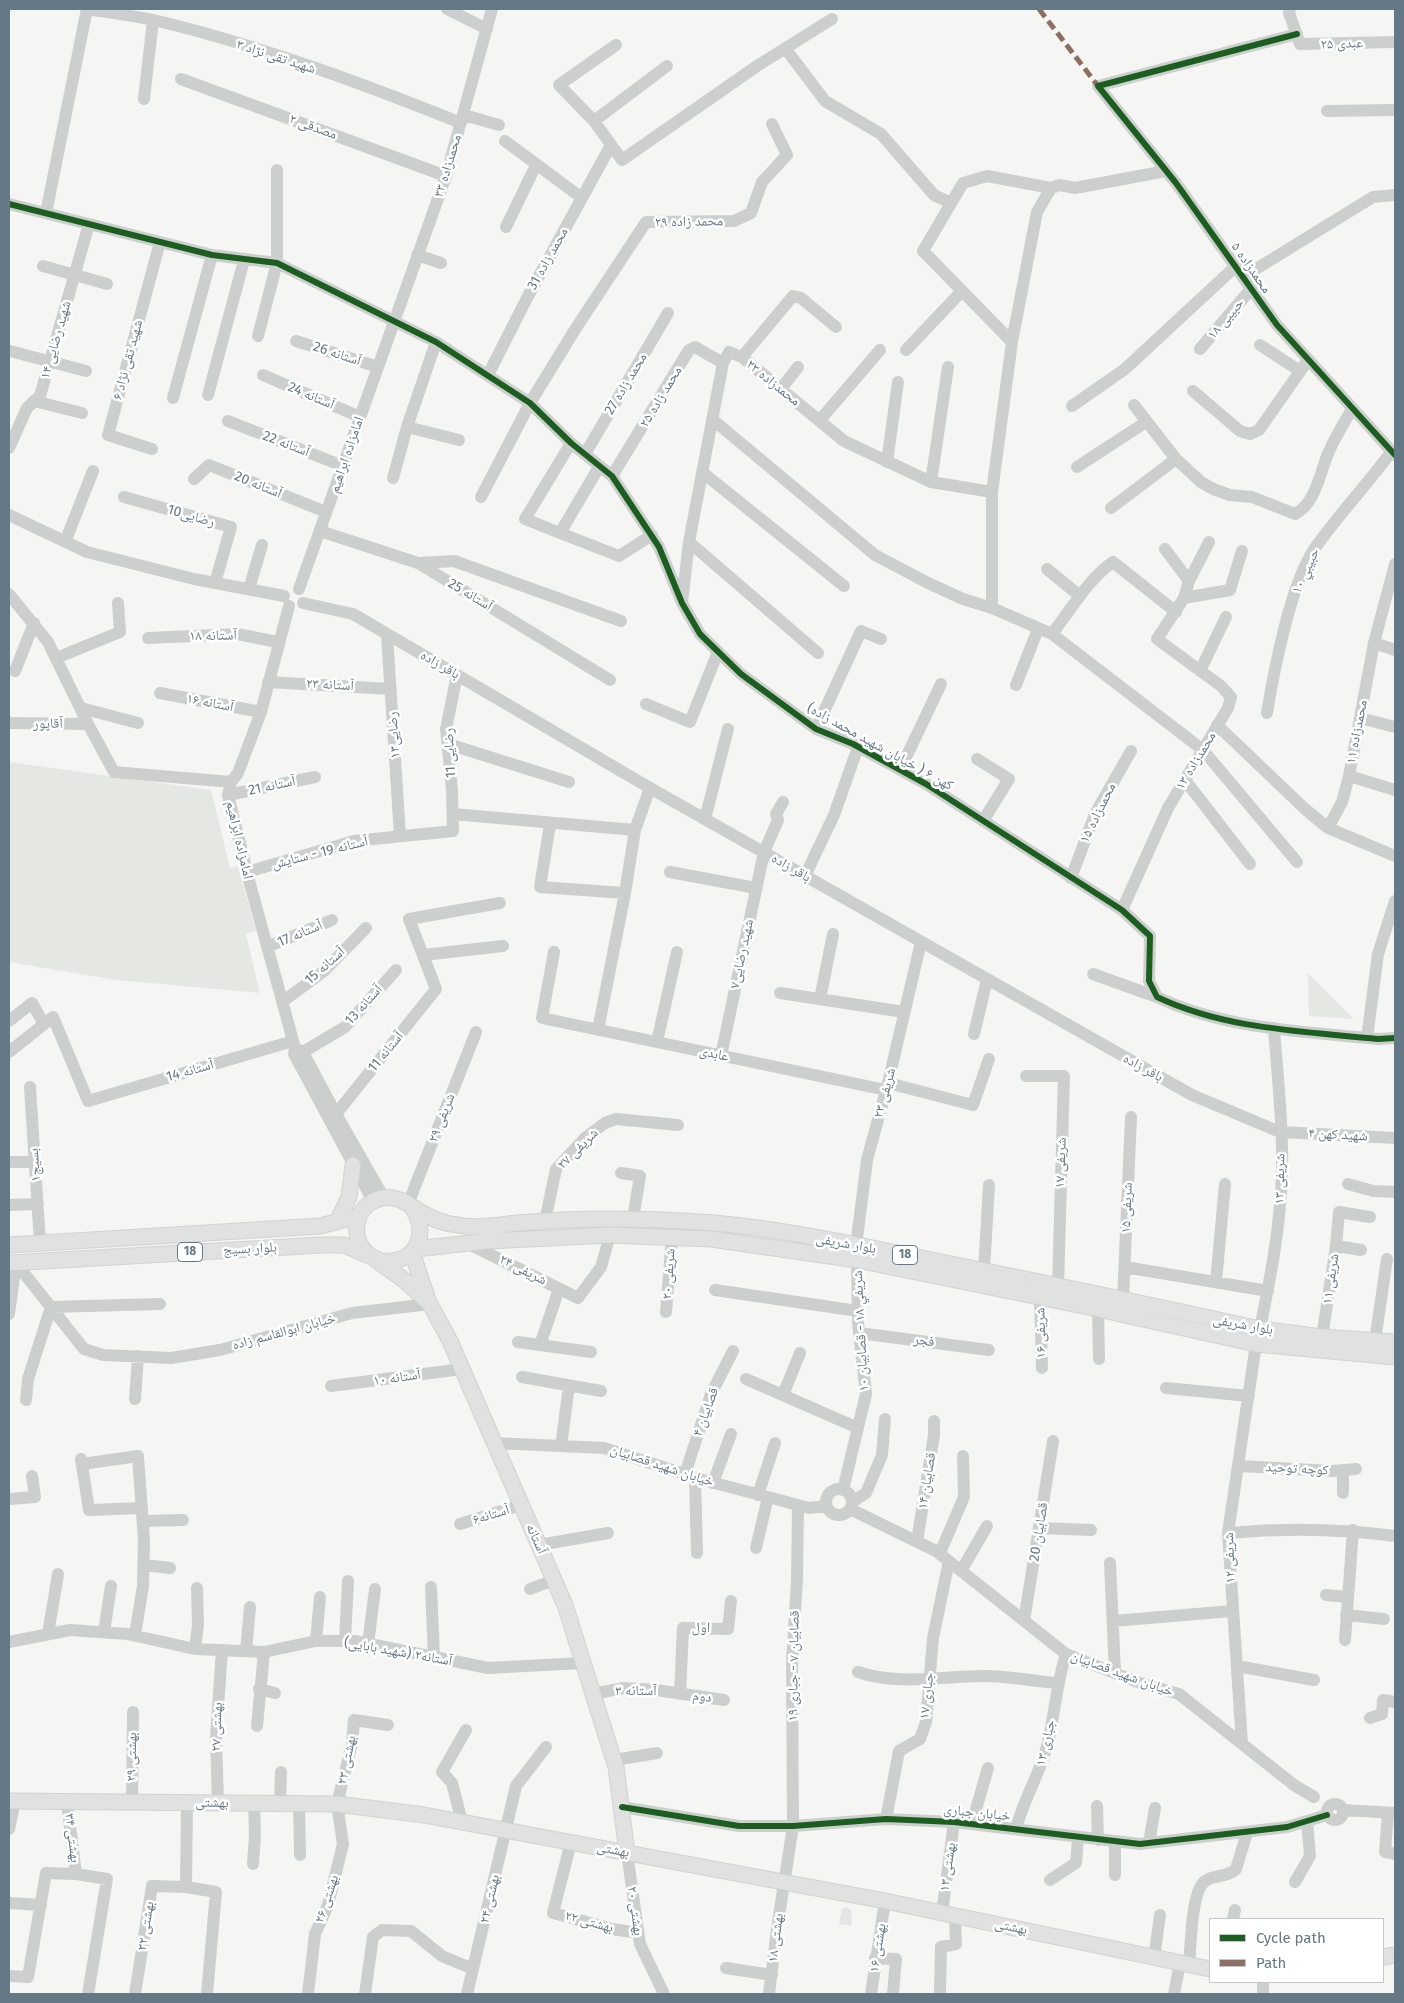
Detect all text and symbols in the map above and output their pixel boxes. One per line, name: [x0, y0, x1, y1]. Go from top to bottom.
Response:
street label: عبدی ۲۵: [1320, 35, 1364, 53]
street label: شهید تقی نژاد ۳: [234, 36, 318, 78]
street label: مصدقی ۲: [287, 111, 339, 143]
street label: محمدزاده ۳۳: [431, 133, 465, 199]
street label: محمد زاده ۲۹: [655, 213, 723, 231]
street label: محمد زاده 31: [524, 225, 572, 293]
street label: محمدزاده ۵: [1227, 239, 1275, 297]
street label: حبیبی ۱۸: [1204, 295, 1248, 343]
street label: شهید رضایی ۱۴: [37, 299, 75, 381]
street label: شهید تقی نژاد ۶: [109, 318, 147, 402]
street label: آستانه 26: [311, 338, 363, 370]
street label: محمد زاده 27: [601, 350, 651, 418]
street label: محمدزاده ۲۳: [743, 356, 803, 410]
street label: محمد زاده ۲۵: [636, 363, 686, 431]
street label: آستانه 24: [285, 379, 337, 413]
street label: امامزاده ابراهیم: [326, 415, 368, 495]
street label: آستانه 22: [260, 427, 312, 461]
street label: آستانه 20: [232, 468, 284, 502]
street label: رضایی10: [165, 501, 217, 531]
street label: حبيبي ١٠: [1289, 546, 1323, 596]
street label: آستانه 25: [445, 575, 495, 615]
street label: آستانه ۱۸: [189, 627, 237, 645]
street label: باقر زاده: [417, 647, 463, 683]
street label: آستانه ۲۳: [306, 675, 354, 695]
street label: آستانه ۱۶: [185, 690, 235, 716]
street label: محمدزاده ۱۱: [1343, 699, 1371, 765]
street label: کهن ۶ ( خیابان شهید محمد زاده): [804, 700, 956, 794]
street label: رضایی۱۳: [384, 711, 404, 759]
street label: آقاپور: [33, 715, 63, 733]
street label: رضایی 11: [440, 728, 460, 778]
street label: محمدزاده ۱۳: [1172, 729, 1220, 793]
street label: آستانه 21: [247, 773, 297, 799]
street label: محمدزاده ۱۵: [1076, 780, 1120, 846]
street label: امامزاده ابراهیم: [222, 799, 256, 881]
street label: آستانه 19 - ستایش: [270, 833, 370, 873]
street label: باقر زاده: [768, 850, 814, 886]
street label: آستانه 17: [275, 917, 325, 951]
street label: شهید رضایی۷: [726, 918, 758, 990]
street label: آستانه 15: [302, 944, 348, 988]
street label: آستانه 13: [342, 982, 386, 1028]
street label: آستانه 11: [365, 1028, 407, 1076]
street label: عابدی: [698, 1043, 730, 1065]
street label: باقر زاده: [1120, 1050, 1166, 1086]
street label: آستانه 14: [164, 1056, 216, 1086]
street label: شریفی ۲۳: [870, 1066, 900, 1120]
street label: شریفی ۲۹: [425, 1091, 459, 1145]
street label: شریفی ۲۷: [554, 1125, 602, 1173]
street label: شهید کهن ۴: [1308, 1125, 1368, 1145]
street label: شریفی ۱۷: [1052, 1137, 1070, 1189]
street label: بسیج۱: [25, 1148, 45, 1182]
street label: شریفی ۱۳: [1271, 1153, 1289, 1205]
street label: شریفی ۱۵: [1118, 1182, 1136, 1234]
street label: بلوار شریفی: [815, 1230, 877, 1258]
street label: بلوار بسیج: [223, 1239, 277, 1259]
road number: 18: [178, 1242, 202, 1262]
road number: 18: [892, 1246, 918, 1264]
street label: شریفی ۲۰: [659, 1248, 679, 1300]
street label: شریفی ۲۴: [496, 1251, 550, 1289]
street label: شریفی ۱۱: [1319, 1253, 1343, 1305]
street label: شريفي ۱۸ - قصابیان ۱۰: [849, 1270, 873, 1392]
street label: شریفی ۱۶: [1032, 1307, 1050, 1359]
street label: خیابان ابوالقاسم زاده: [230, 1310, 338, 1354]
street label: بلوار شریفی: [1212, 1311, 1274, 1339]
street label: فجر: [913, 1331, 935, 1351]
street label: آستانه ۱۰: [372, 1366, 422, 1390]
street label: قصابیان ۴: [689, 1385, 723, 1439]
street label: خیابان شهید قصابیان: [608, 1441, 716, 1491]
street label: قصابیان ۱۴: [914, 1451, 940, 1511]
street label: کوچه توحید: [1265, 1459, 1329, 1479]
street label: آستانه۶: [471, 1501, 511, 1529]
street label: قصابیان 20: [1026, 1501, 1052, 1563]
street label: آستانه: [522, 1521, 550, 1557]
street label: شریفی ۱۲: [1221, 1532, 1239, 1584]
street label: قصابيان ۷ - جباری ۱۹: [785, 1610, 803, 1722]
street label: اول: [692, 1619, 710, 1637]
street label: آستانه۲ (شهید بابایی): [343, 1634, 453, 1670]
street label: خیابان شهید قصابیان: [1069, 1648, 1175, 1700]
street label: جباری ۱۷: [916, 1672, 938, 1720]
street label: آستانه ۳: [615, 1683, 657, 1699]
street label: دوم: [691, 1687, 713, 1707]
street label: بهشتی ۲۷: [208, 1702, 226, 1752]
street label: جباری ۱۳: [1033, 1718, 1059, 1768]
street label: بهشتی ۲۹: [123, 1732, 141, 1782]
street label: بهشتی ۲۳: [334, 1734, 360, 1786]
street label: بهشتی: [195, 1794, 229, 1812]
street label: خیابان جباری: [943, 1801, 1011, 1825]
street label: بهشتی ۳۴: [61, 1812, 83, 1864]
street label: بهشتی: [595, 1839, 631, 1861]
street label: بهشتی ۱۳: [936, 1841, 960, 1893]
street label: بهشتی ۲۶: [311, 1873, 343, 1925]
street label: بهشتی ۲۴: [476, 1873, 504, 1925]
street label: بهشتی ۲۰: [623, 1885, 647, 1937]
street label: بهشتی ۳۲: [134, 1900, 158, 1952]
street label: بهشتی ۲۲: [563, 1907, 615, 1937]
street label: بهشتی ۱۸: [765, 1912, 787, 1964]
street label: بهشتی: [993, 1915, 1029, 1939]
legend: [1209, 1918, 1384, 1983]
street label: بهشتی ۱۶: [866, 1922, 890, 1974]
text: Cycle path: [1256, 1929, 1326, 1947]
text: Path: [1256, 1954, 1286, 1972]

